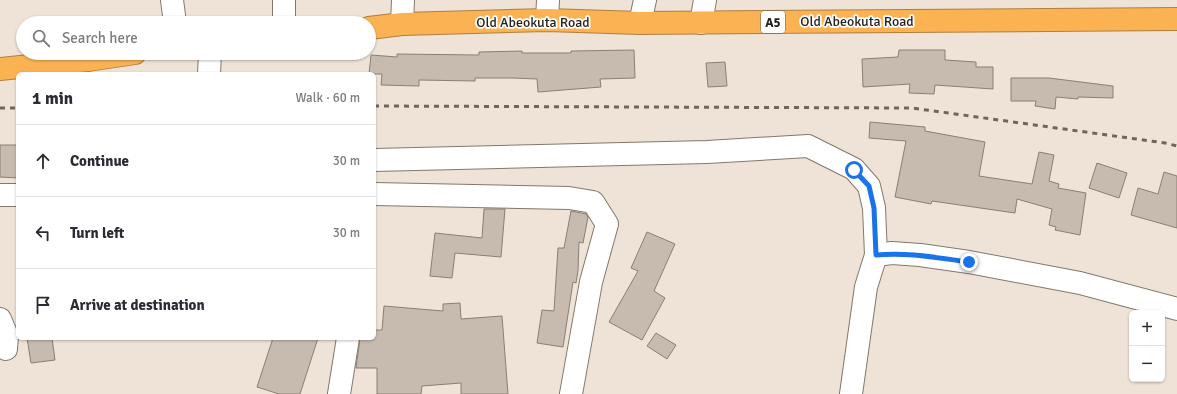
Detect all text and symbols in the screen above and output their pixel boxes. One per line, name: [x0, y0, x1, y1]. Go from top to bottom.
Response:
road number: A5: [761, 11, 785, 33]
street label: Old Abeokuta Road: [800, 13, 914, 30]
street label: Old Abeokuta Road: [476, 14, 590, 31]
search box: [16, 16, 376, 60]
icon: search: [30, 27, 52, 49]
text: Search here: [62, 29, 138, 47]
text: 1 min: [32, 88, 73, 109]
text: Walk · 60 m: [296, 90, 360, 106]
icon: ahead: [32, 150, 54, 172]
text: Continue: [70, 152, 129, 170]
text: 30 m: [333, 153, 360, 169]
route start: [845, 161, 863, 179]
icon: left: [32, 222, 54, 244]
text: Turn left: [70, 224, 124, 242]
text: 30 m: [333, 225, 360, 241]
route end: [960, 253, 978, 271]
icon: arrive: [32, 294, 54, 316]
text: Arrive at destination: [70, 296, 205, 314]
map controls: [1129, 310, 1165, 382]
button: +: [1129, 310, 1165, 346]
button: −: [1129, 346, 1165, 382]

